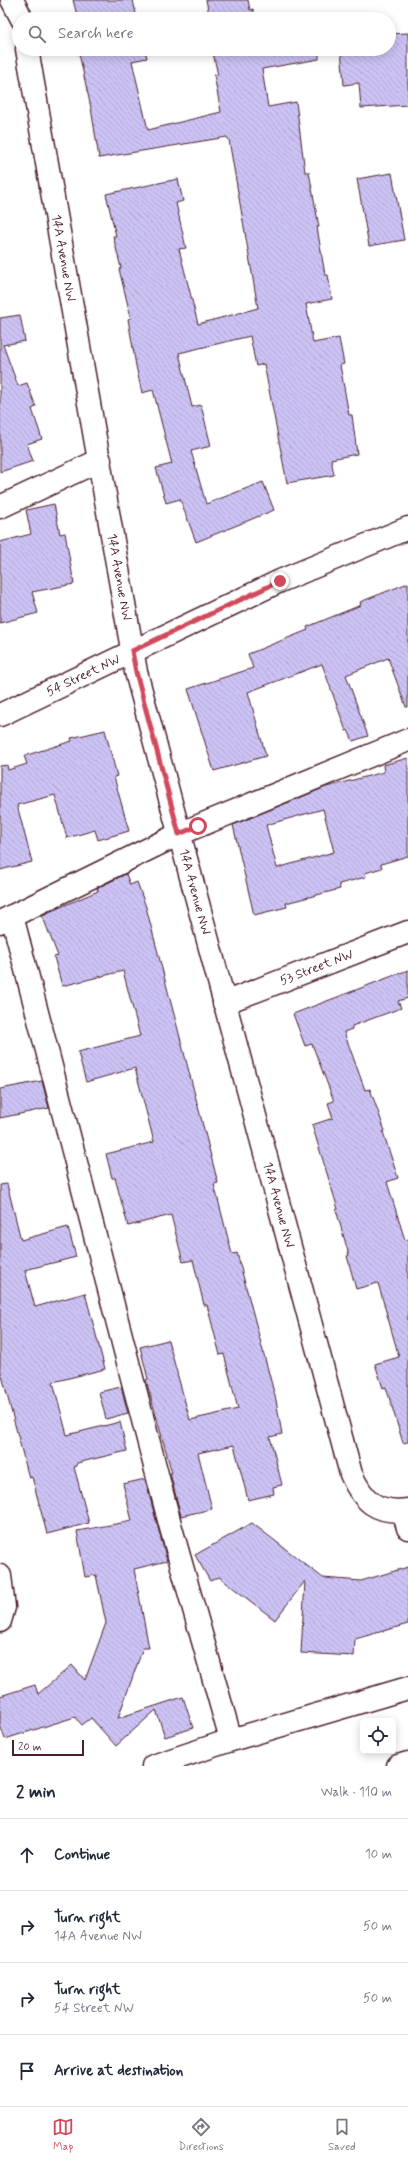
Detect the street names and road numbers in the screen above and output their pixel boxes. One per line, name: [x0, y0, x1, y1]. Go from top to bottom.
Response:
street label: 14A Avenue NW: [48, 213, 80, 303]
street label: 14A Avenue NW: [103, 532, 135, 622]
street label: 54 Street NW: [43, 650, 123, 700]
street label: 14A Avenue NW: [175, 847, 215, 937]
street label: 53 Street NW: [277, 945, 356, 989]
street label: 14A Avenue NW: [259, 1160, 298, 1250]

